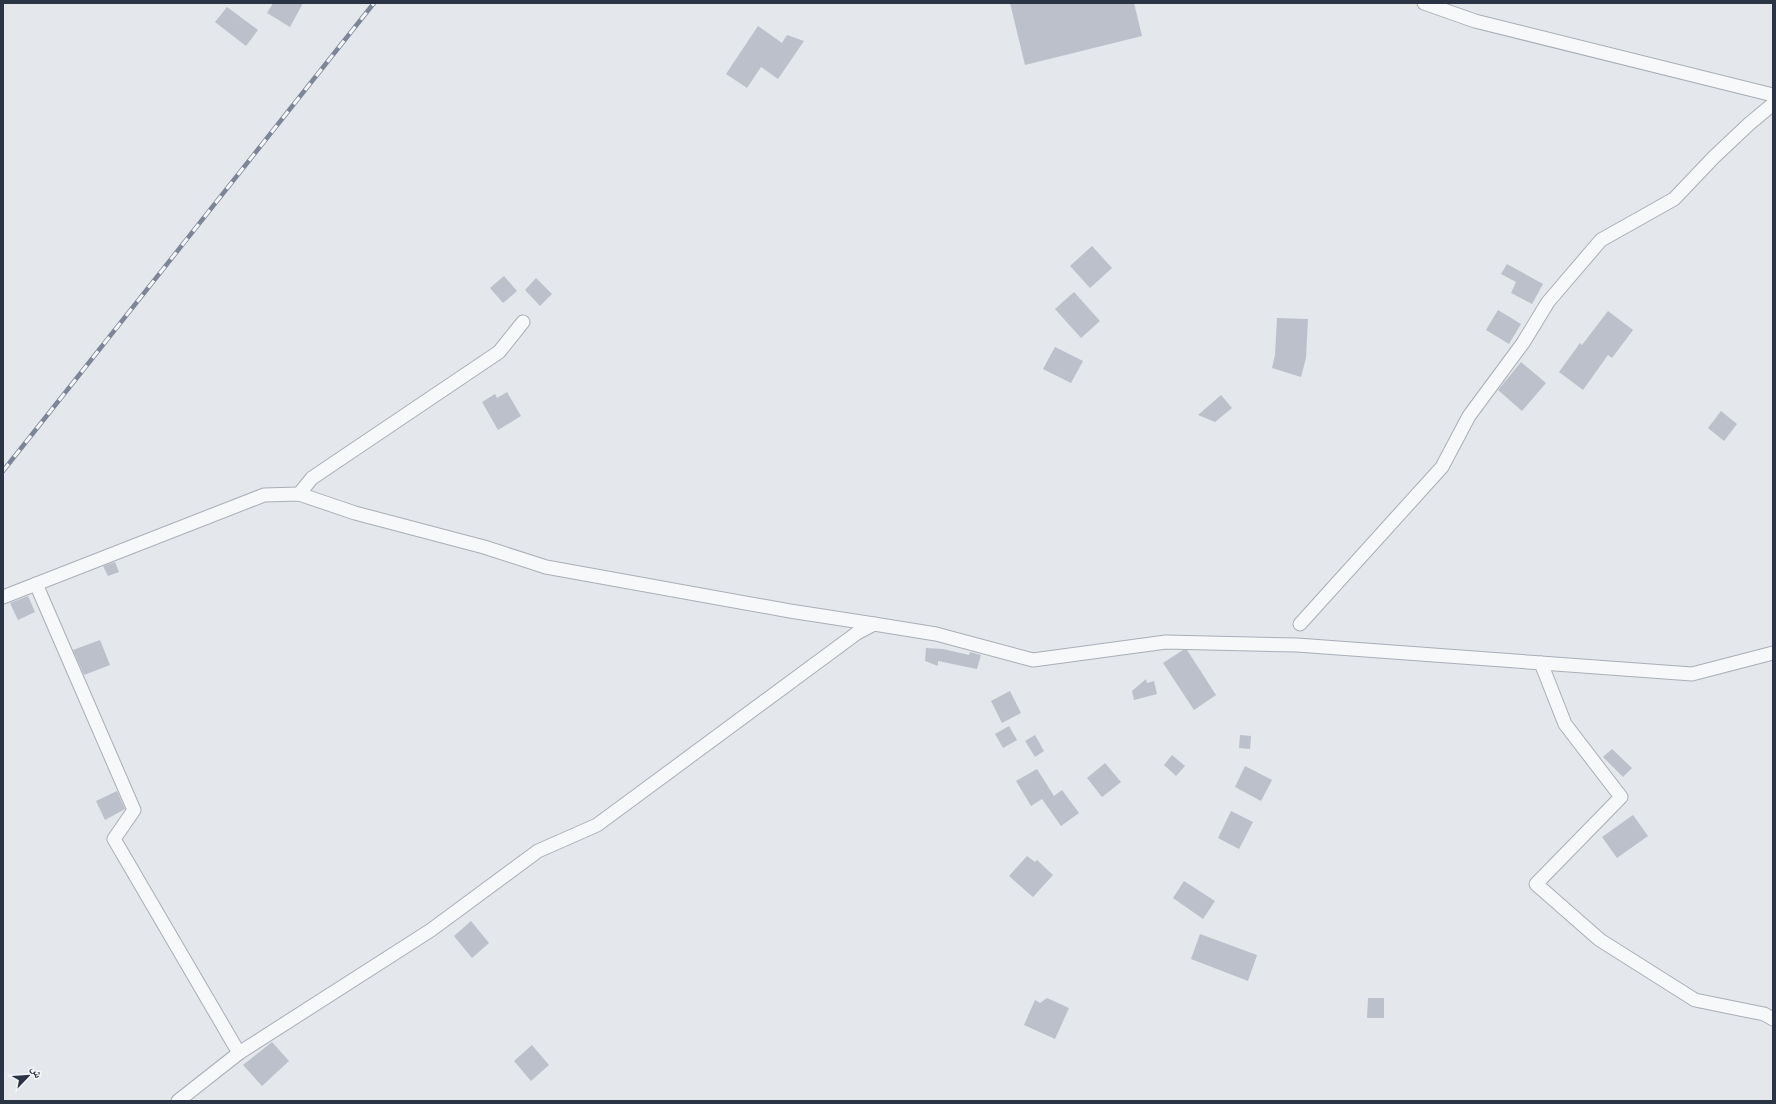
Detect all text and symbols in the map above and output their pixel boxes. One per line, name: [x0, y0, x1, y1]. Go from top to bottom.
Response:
north arrow: [8, 1056, 48, 1096]
text: ش: [27, 1064, 46, 1081]

